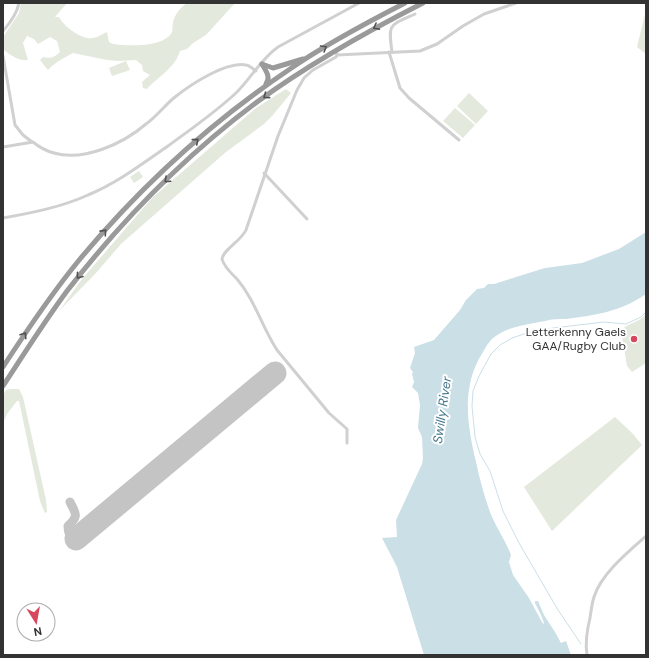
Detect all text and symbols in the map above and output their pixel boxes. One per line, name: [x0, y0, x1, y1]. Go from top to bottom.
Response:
one-way arrow: [373, 23, 380, 30]
one-way arrow: [320, 45, 327, 53]
one-way arrow: [263, 91, 270, 99]
one-way arrow: [191, 138, 199, 145]
one-way arrow: [164, 175, 172, 183]
one-way arrow: [99, 229, 106, 237]
one-way arrow: [77, 271, 84, 278]
place label: Letterkenny Gaels GAA/Rugby Club: [526, 324, 626, 354]
one-way arrow: [19, 332, 26, 339]
marker: Letterkenny Gaels GAA/Rugby Club: [629, 334, 639, 344]
water label: Swilly River: [429, 374, 455, 444]
north arrow: [16, 602, 56, 642]
text: N: [33, 624, 43, 639]

